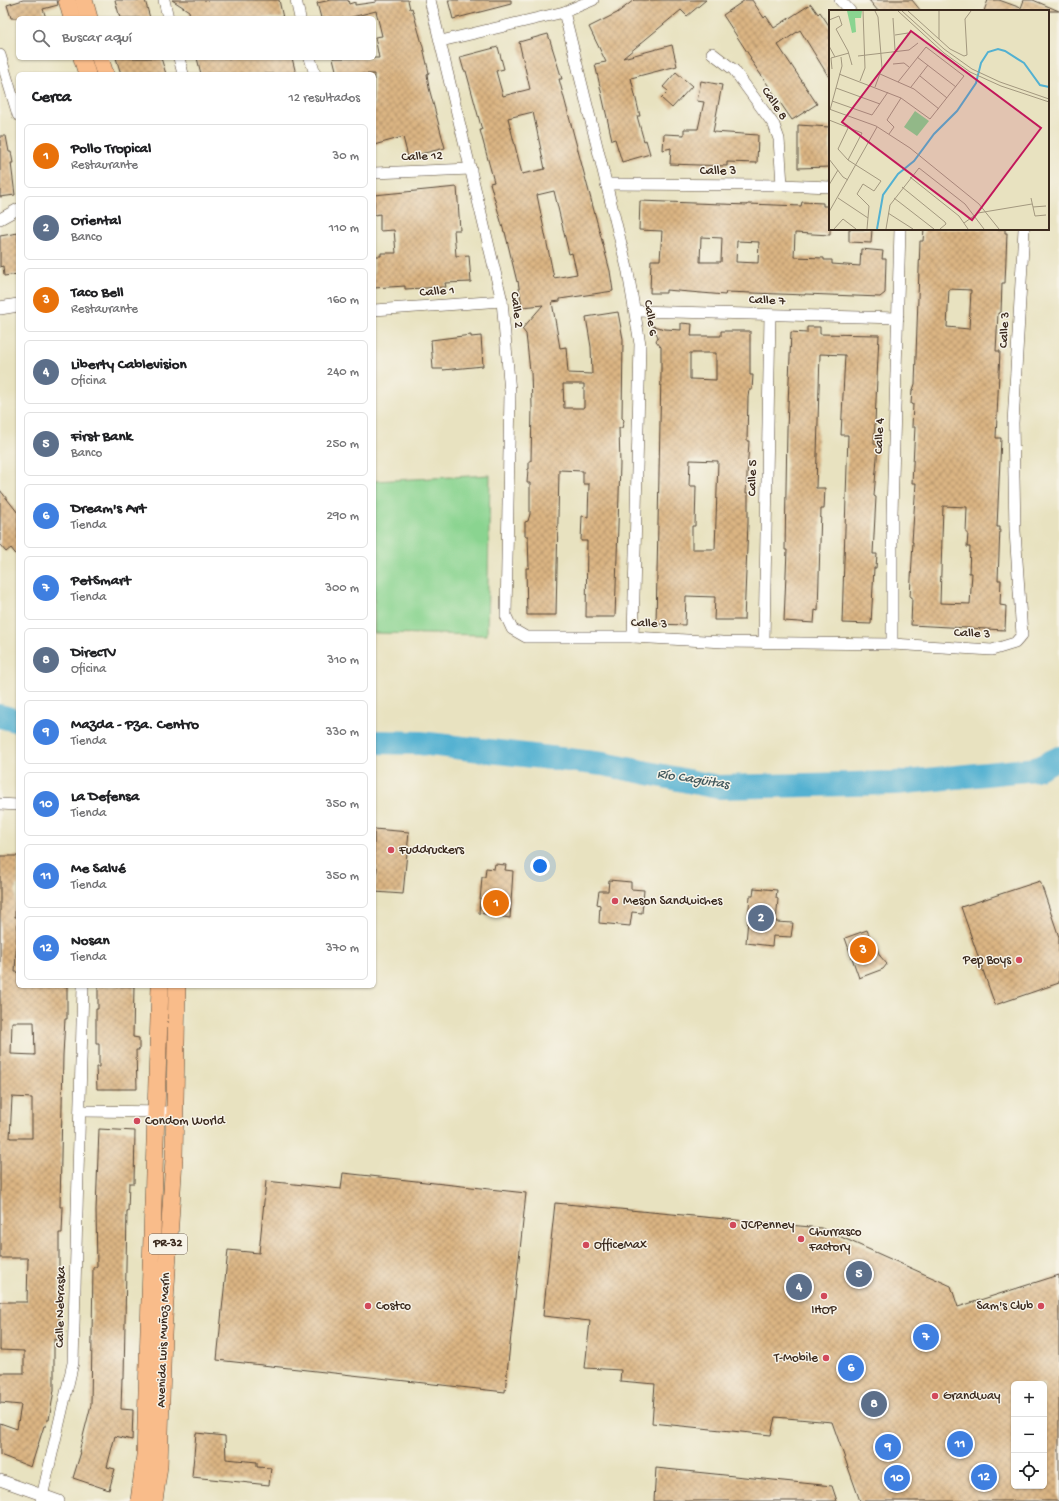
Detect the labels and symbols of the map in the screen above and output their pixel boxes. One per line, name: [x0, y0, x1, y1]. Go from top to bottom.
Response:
inset map: [829, 10, 1049, 230]
street label: Calle 8: [758, 84, 790, 124]
street label: Calle 12: [401, 149, 444, 165]
street label: Calle 3: [700, 164, 737, 179]
street label: Calle 1: [419, 283, 455, 301]
street label: Calle 2: [506, 291, 526, 329]
street label: Calle 7: [748, 293, 787, 309]
street label: Calle 6: [640, 299, 660, 338]
street label: Calle 3: [997, 311, 1013, 349]
street label: Calle 4: [872, 418, 888, 454]
street label: Calle 5: [745, 459, 761, 496]
street label: Calle 3: [630, 616, 668, 632]
street label: Calle 3: [953, 626, 991, 642]
water label: Río Cagüitas: [656, 766, 732, 794]
place label: Fuddruckers: [398, 843, 465, 858]
marker: Fuddruckers: [386, 845, 396, 855]
your location: [530, 856, 550, 876]
pin: 1: [483, 888, 509, 918]
place label: Meson Sandwiches: [623, 894, 724, 909]
marker: Meson Sandwiches: [610, 896, 620, 906]
pin: 2: [748, 903, 774, 933]
pin: 3: [850, 935, 876, 965]
place label: Pep Boys: [962, 953, 1012, 968]
marker: Pep Boys: [1014, 955, 1024, 965]
place label: Condom World: [145, 1114, 226, 1129]
marker: Condom World: [132, 1116, 142, 1126]
place label: JCPenney: [741, 1218, 795, 1233]
marker: JCPenney: [728, 1220, 738, 1230]
place label: Churrasco Factory: [808, 1225, 862, 1255]
road number: PR-32: [149, 1234, 187, 1254]
marker: Churrasco Factory: [796, 1234, 806, 1244]
place label: OfficeMax: [594, 1238, 647, 1253]
marker: OfficeMax: [581, 1240, 591, 1250]
pin: 5: [846, 1259, 872, 1289]
street label: Calle Nebraska: [53, 1265, 69, 1348]
street label: Avenida Luis Muñoz Marín: [154, 1271, 174, 1408]
pin: 4: [786, 1272, 812, 1302]
marker: IHOP: [819, 1291, 829, 1301]
place label: Costco: [376, 1299, 411, 1314]
place label: Sam's Club: [976, 1299, 1033, 1314]
marker: Costco: [363, 1301, 373, 1311]
marker: Sam's Club: [1036, 1301, 1046, 1311]
place label: IHOP: [811, 1303, 838, 1318]
pin: 7: [913, 1322, 939, 1352]
place label: T-Mobile: [773, 1351, 818, 1366]
marker: T-Mobile: [821, 1353, 831, 1363]
pin: 6: [838, 1353, 864, 1383]
pin: 8: [861, 1389, 887, 1419]
place label: Grandway: [943, 1389, 1001, 1404]
marker: Grandway: [930, 1391, 940, 1401]
pin: 11: [947, 1429, 973, 1459]
pin: 9: [875, 1432, 901, 1462]
pin: 12: [971, 1462, 997, 1492]
pin: 10: [884, 1463, 910, 1493]

